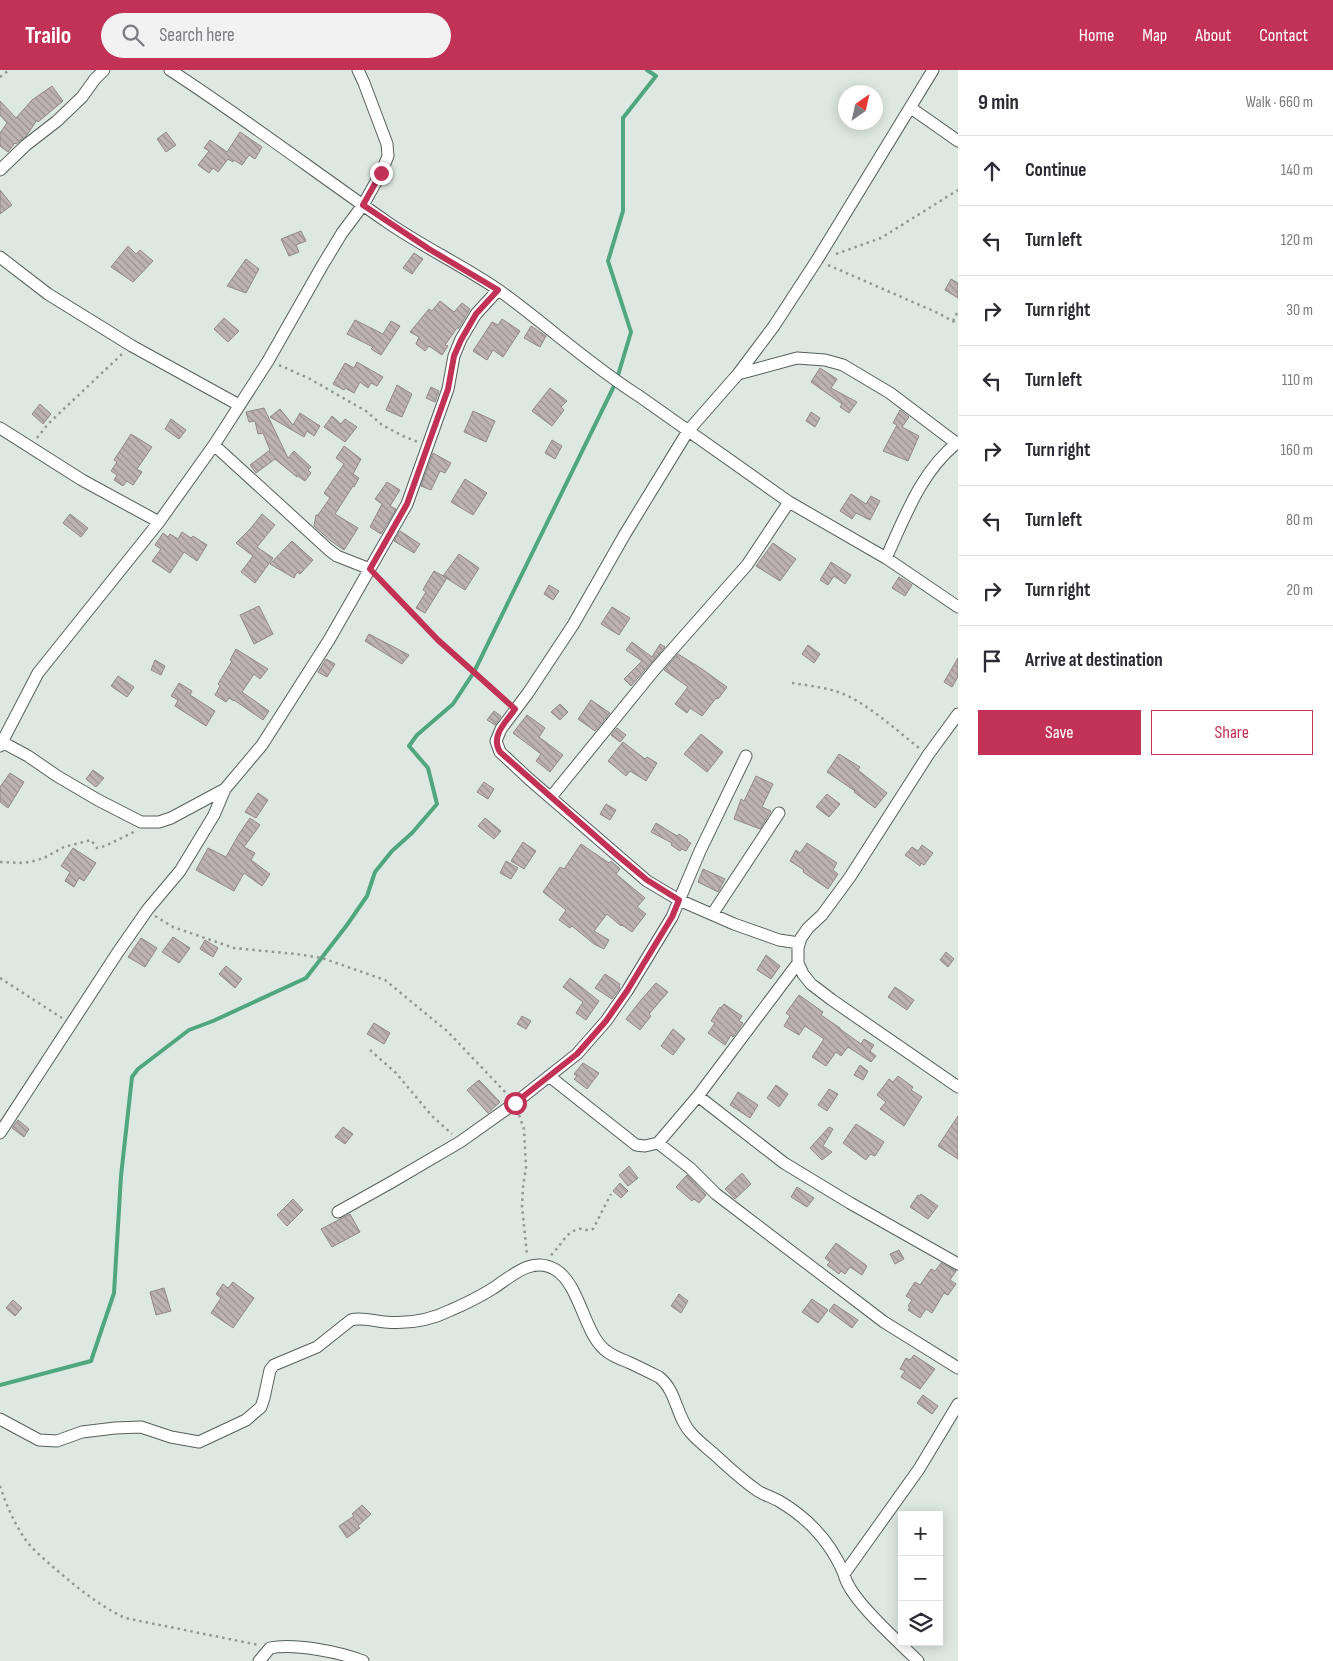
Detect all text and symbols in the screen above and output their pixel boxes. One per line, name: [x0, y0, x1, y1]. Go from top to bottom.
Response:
search box: [101, 13, 451, 58]
text: Trailo: [25, 21, 71, 50]
icon: search: [119, 21, 147, 49]
text: Search here: [159, 24, 235, 47]
text: Home: [1079, 25, 1114, 46]
text: Map: [1142, 25, 1167, 46]
text: About: [1195, 25, 1231, 46]
text: Contact: [1259, 25, 1308, 46]
north arrow: [838, 85, 883, 130]
text: 9 min: [978, 90, 1019, 115]
text: Walk · 660 m: [1246, 93, 1313, 112]
icon: ahead: [978, 157, 1006, 185]
text: Continue: [1025, 159, 1086, 182]
text: 140 m: [1281, 161, 1313, 180]
route end: [370, 162, 393, 185]
icon: left: [978, 227, 1006, 255]
text: Turn left: [1025, 229, 1082, 252]
text: 120 m: [1281, 231, 1313, 250]
icon: right: [978, 297, 1006, 325]
text: Turn right: [1025, 299, 1090, 322]
text: 30 m: [1286, 301, 1313, 320]
icon: left: [978, 367, 1006, 395]
text: Turn left: [1025, 369, 1082, 392]
text: 110 m: [1282, 371, 1313, 390]
icon: right: [978, 437, 1006, 465]
text: Turn right: [1025, 439, 1090, 462]
text: 160 m: [1280, 441, 1313, 460]
icon: left: [978, 507, 1006, 535]
text: Turn left: [1025, 509, 1082, 532]
text: 80 m: [1286, 511, 1313, 530]
icon: right: [978, 577, 1006, 605]
text: Turn right: [1025, 579, 1090, 602]
text: 20 m: [1286, 581, 1313, 600]
icon: arrive: [978, 647, 1006, 675]
text: Arrive at destination: [1025, 649, 1163, 672]
button: Save: [978, 710, 1141, 755]
button: Share: [1151, 710, 1313, 755]
route start: [504, 1092, 527, 1115]
map controls: [898, 1511, 943, 1646]
button: +: [898, 1511, 943, 1556]
button: −: [898, 1556, 943, 1601]
button: layers: [898, 1601, 943, 1646]

